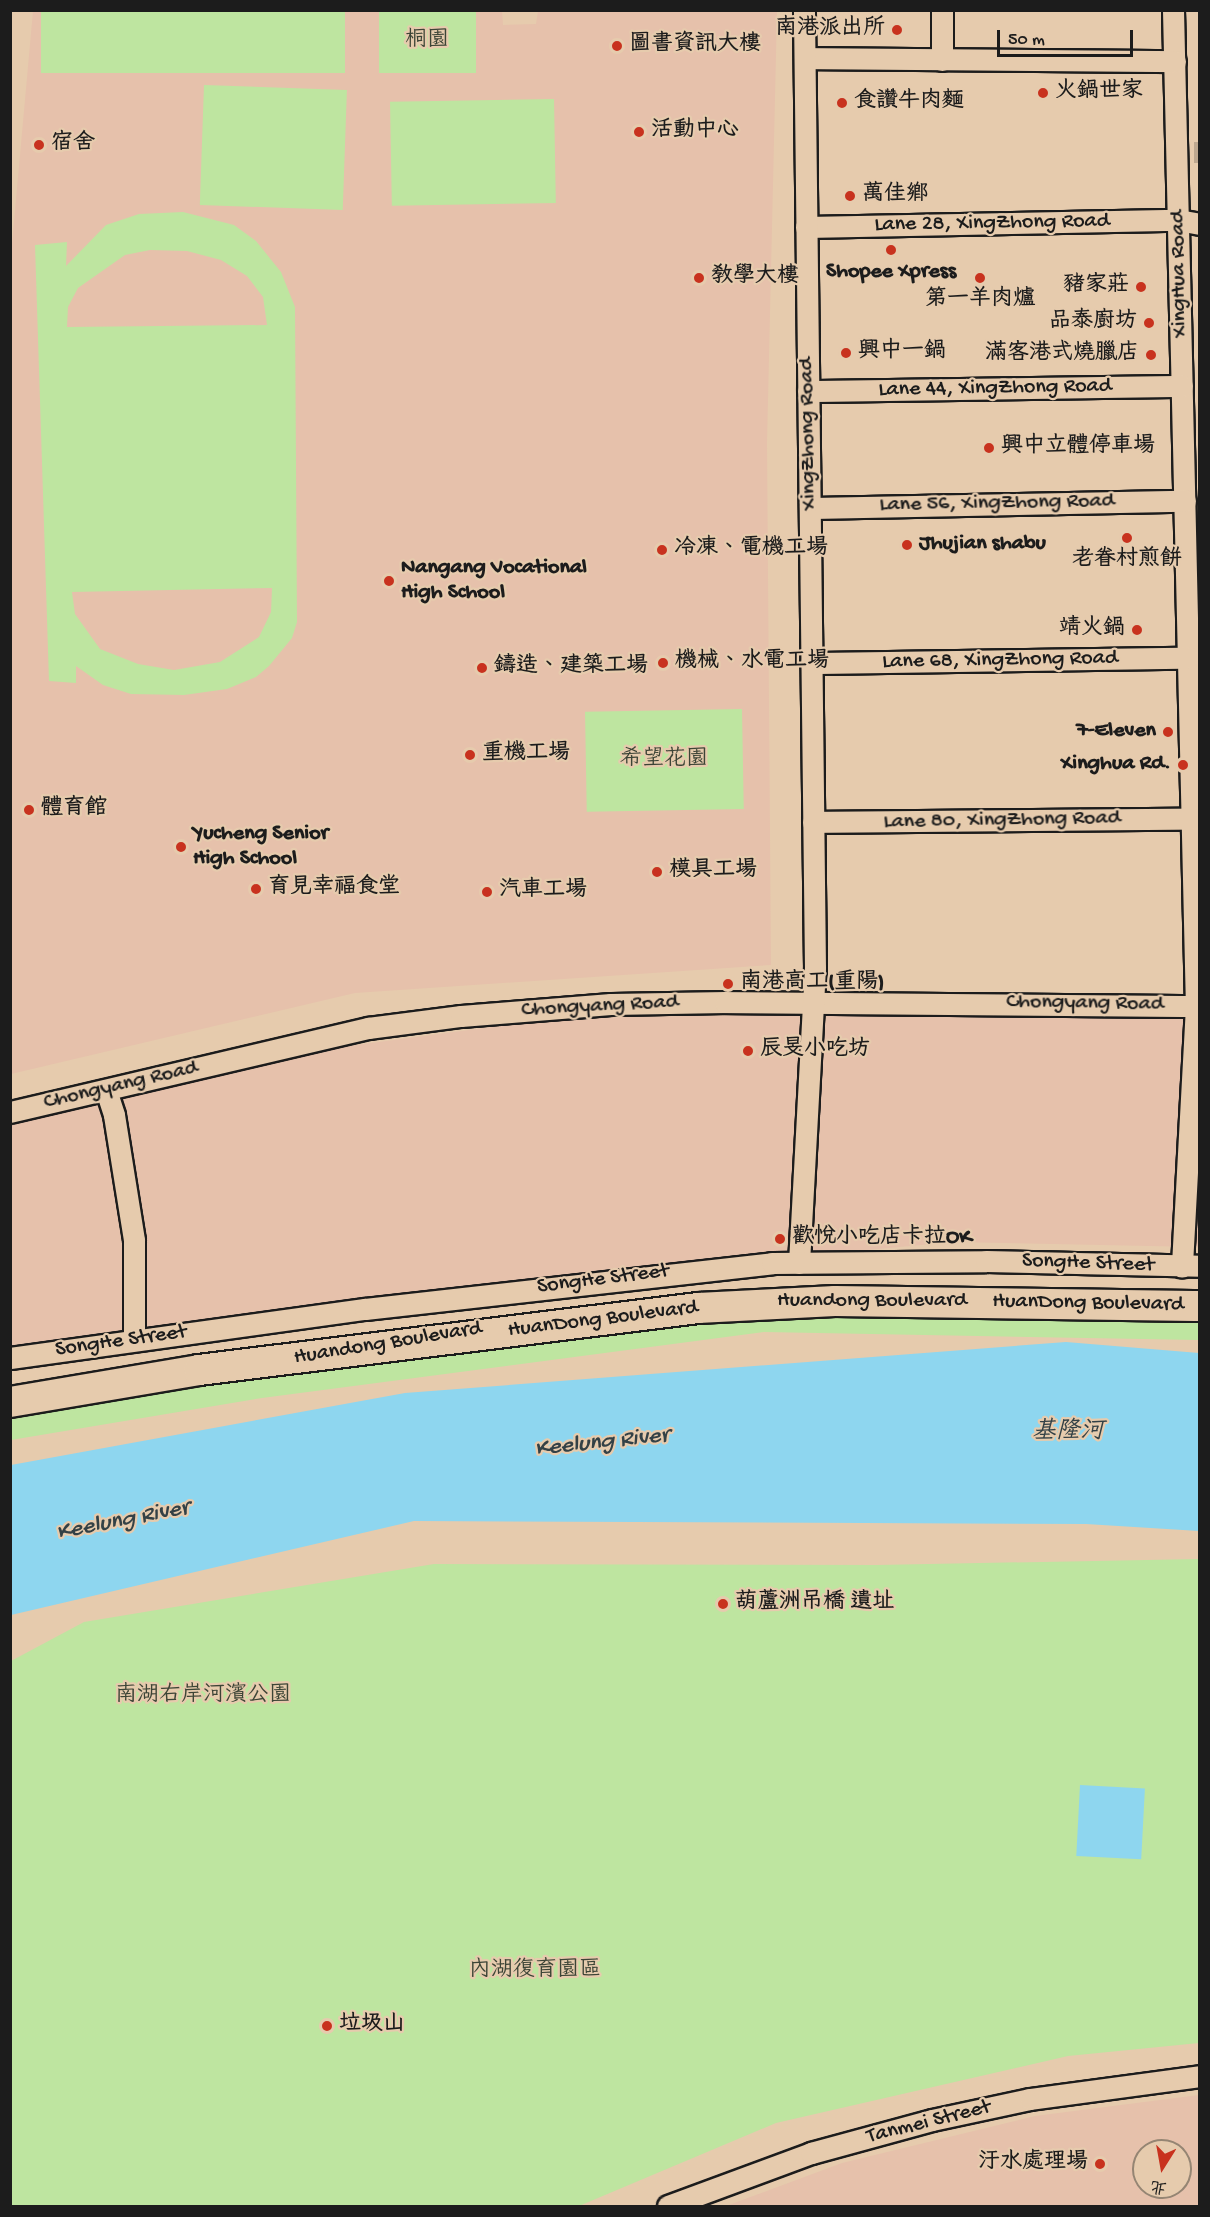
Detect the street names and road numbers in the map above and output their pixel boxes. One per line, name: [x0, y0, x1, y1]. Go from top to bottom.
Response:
street label: Lane 28, XingZhong Road: [874, 209, 1110, 239]
street label: XingHua Road: [1166, 210, 1194, 338]
street label: XingZhong Road: [794, 357, 824, 511]
street label: Lane 44, XingZhong Road: [878, 374, 1112, 404]
street label: Lane 56, XingZhong Road: [879, 489, 1115, 519]
street label: Lane 68, XingZhong Road: [882, 646, 1118, 676]
street label: Lane 80, XingZhong Road: [883, 806, 1121, 836]
street label: Chongyang Road: [1006, 989, 1164, 1019]
street label: Chongyang Road: [521, 990, 679, 1024]
street label: Chongyang Road: [41, 1055, 201, 1117]
street label: SongHe Street: [1021, 1248, 1155, 1280]
street label: SongHe Street: [536, 1259, 670, 1301]
street label: Huandong Boulevard: [777, 1289, 967, 1315]
street label: HuanDong Boulevard: [992, 1289, 1184, 1319]
street label: HuanDong Boulevard: [506, 1295, 700, 1345]
street label: Huandong Boulevard: [292, 1316, 484, 1372]
street label: SongHe Street: [54, 1320, 188, 1364]
street label: Tanmei Street: [864, 2095, 994, 2151]

